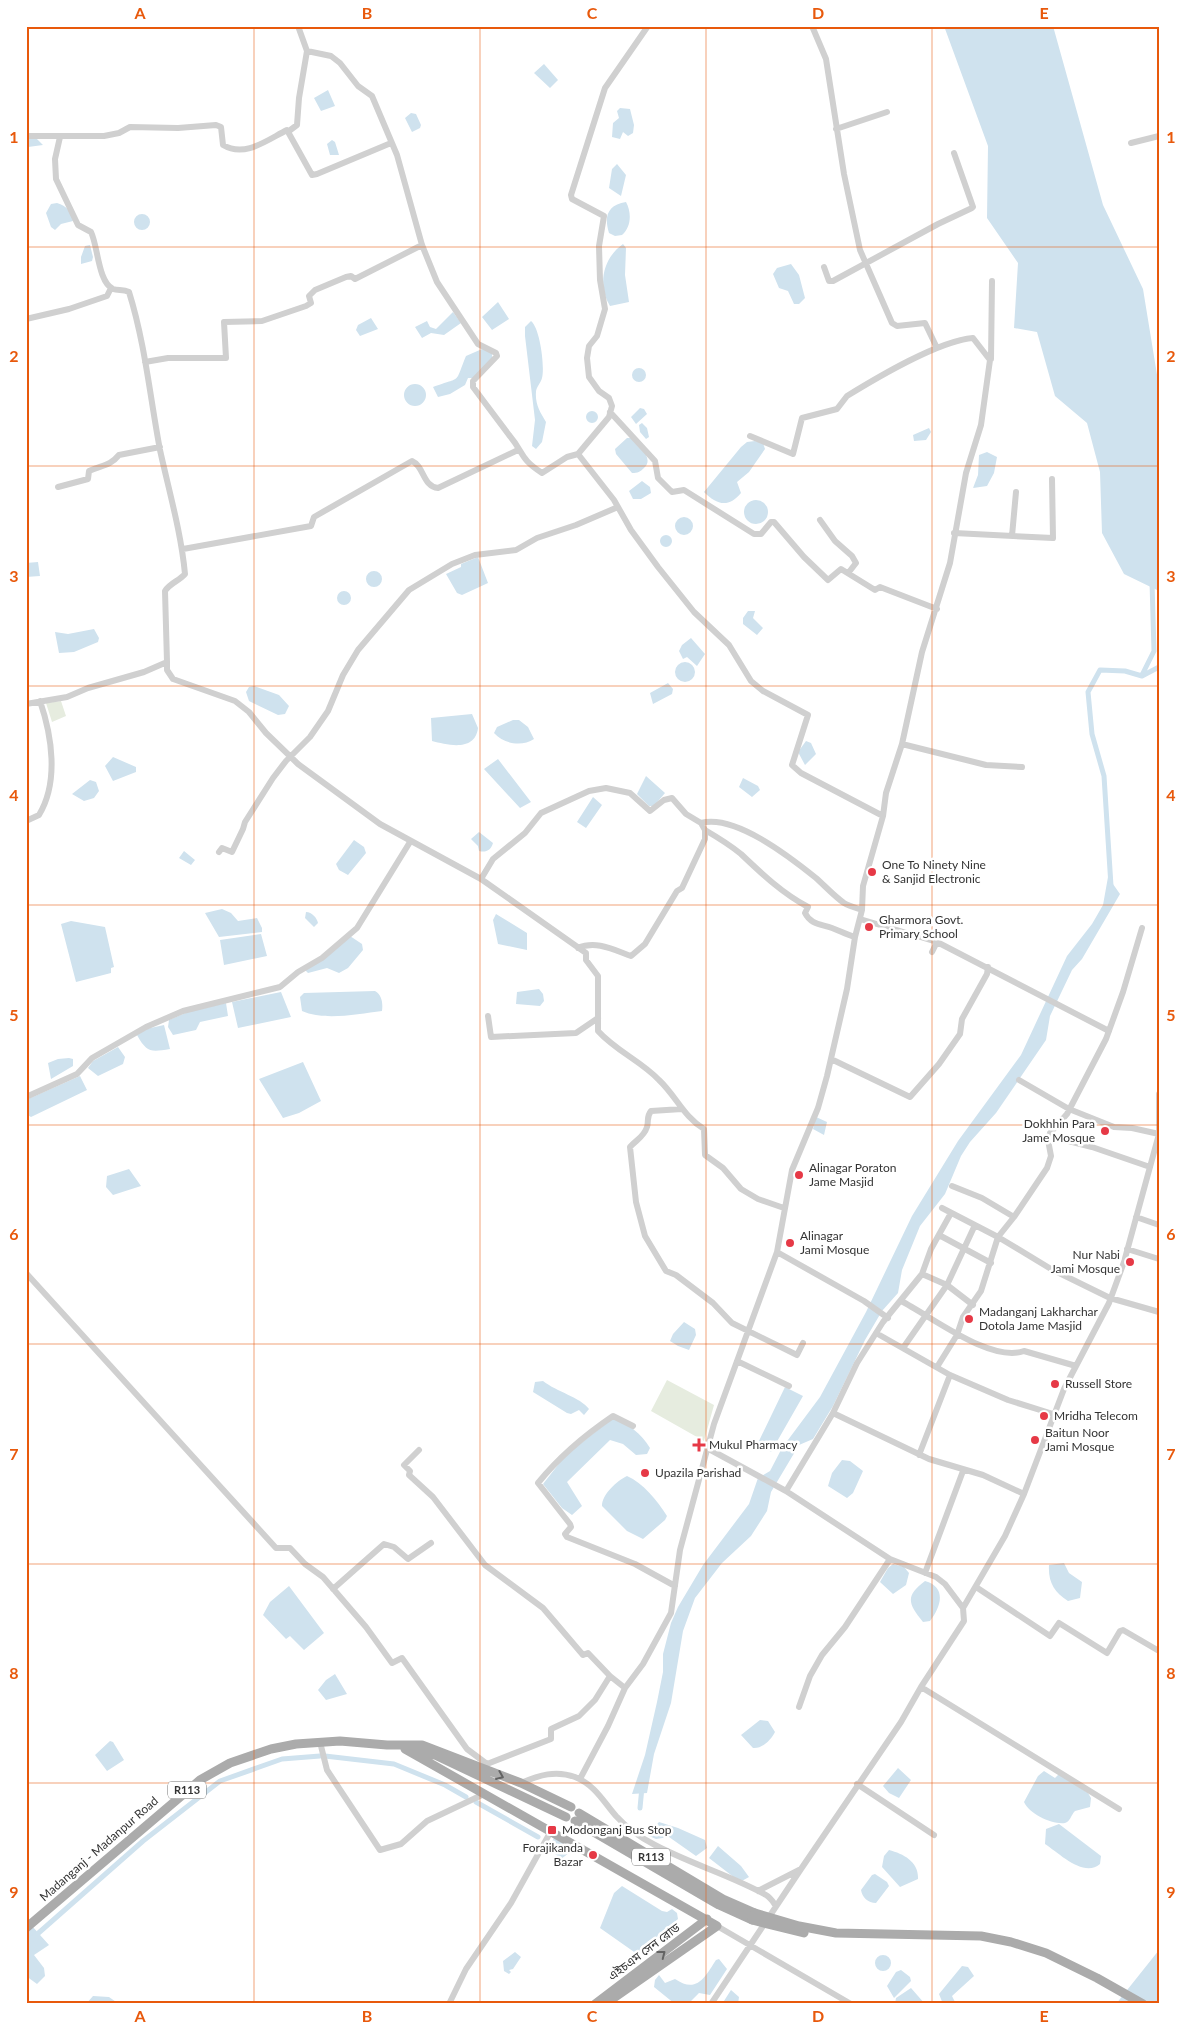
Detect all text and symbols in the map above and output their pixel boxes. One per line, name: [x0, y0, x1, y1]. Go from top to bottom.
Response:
text: A: [133, 3, 146, 22]
text: B: [362, 3, 372, 22]
text: C: [587, 3, 598, 22]
text: D: [812, 3, 824, 22]
text: E: [1039, 3, 1049, 22]
text: 1: [9, 127, 19, 146]
text: 1: [1166, 127, 1176, 146]
text: 2: [9, 346, 19, 365]
text: 2: [1166, 346, 1176, 365]
text: 3: [9, 566, 19, 585]
text: 3: [1166, 566, 1176, 585]
text: 4: [9, 785, 19, 804]
text: 4: [1166, 785, 1176, 804]
place label: One To Ninety Nine & Sanjid Electronic: [882, 857, 986, 886]
marker: One To Ninety Nine & Sanjid Electronic: [866, 866, 878, 878]
place label: Gharmora Govt. Primary School: [879, 912, 964, 941]
marker: Gharmora Govt. Primary School: [863, 921, 875, 933]
text: 5: [9, 1005, 19, 1024]
text: 5: [1166, 1005, 1176, 1024]
place label: Dokhhin Para Jame Mosque: [1022, 1116, 1095, 1145]
marker: Dokhhin Para Jame Mosque: [1099, 1125, 1111, 1137]
place label: Alinagar Poraton Jame Masjid: [809, 1160, 897, 1189]
marker: Alinagar Poraton Jame Masjid: [793, 1169, 805, 1181]
text: 6: [9, 1224, 19, 1243]
text: 6: [1166, 1224, 1176, 1243]
place label: Alinagar Jami Mosque: [800, 1228, 869, 1257]
marker: Alinagar Jami Mosque: [784, 1237, 796, 1249]
place label: Nur Nabi Jami Mosque: [1051, 1247, 1120, 1276]
marker: Nur Nabi Jami Mosque: [1124, 1256, 1136, 1268]
place label: Madanganj Lakharchar Dotola Jame Masjid: [979, 1304, 1099, 1333]
marker: Madanganj Lakharchar Dotola Jame Masjid: [963, 1313, 975, 1325]
place label: Russell Store: [1065, 1376, 1132, 1391]
marker: Russell Store: [1049, 1378, 1061, 1390]
place label: Mridha Telecom: [1054, 1408, 1138, 1423]
marker: Mridha Telecom: [1038, 1410, 1050, 1422]
place label: Baitun Noor Jami Mosque: [1045, 1425, 1114, 1454]
marker: Baitun Noor Jami Mosque: [1029, 1434, 1041, 1446]
place label: Mukul Pharmacy: [709, 1437, 798, 1452]
marker: Mukul Pharmacy: [693, 1439, 705, 1451]
text: 7: [9, 1444, 19, 1463]
text: 7: [1166, 1444, 1176, 1463]
place label: Upazila Parishad: [655, 1465, 741, 1480]
marker: Upazila Parishad: [639, 1467, 651, 1479]
text: 8: [9, 1663, 19, 1682]
text: 8: [1166, 1663, 1176, 1682]
one-way arrow: [495, 1769, 504, 1780]
road number: R113: [168, 1782, 206, 1798]
street label: Madanganj - Madanpur Road: [36, 1793, 161, 1904]
place label: Modonganj Bus Stop: [562, 1822, 672, 1837]
marker: Modonganj Bus Stop: [546, 1824, 558, 1836]
place label: Forajikanda Bazar: [522, 1840, 584, 1869]
road number: R113: [632, 1848, 670, 1865]
marker: Forajikanda Bazar: [587, 1849, 599, 1861]
text: 9: [9, 1882, 19, 1901]
text: 9: [1166, 1882, 1176, 1901]
street label: এইচএম সেন রোড: [605, 1919, 683, 1984]
one-way arrow: [656, 1951, 665, 1959]
text: A: [133, 2006, 146, 2025]
text: B: [362, 2006, 372, 2025]
text: C: [587, 2006, 598, 2025]
text: D: [812, 2006, 824, 2025]
text: E: [1039, 2006, 1049, 2025]

